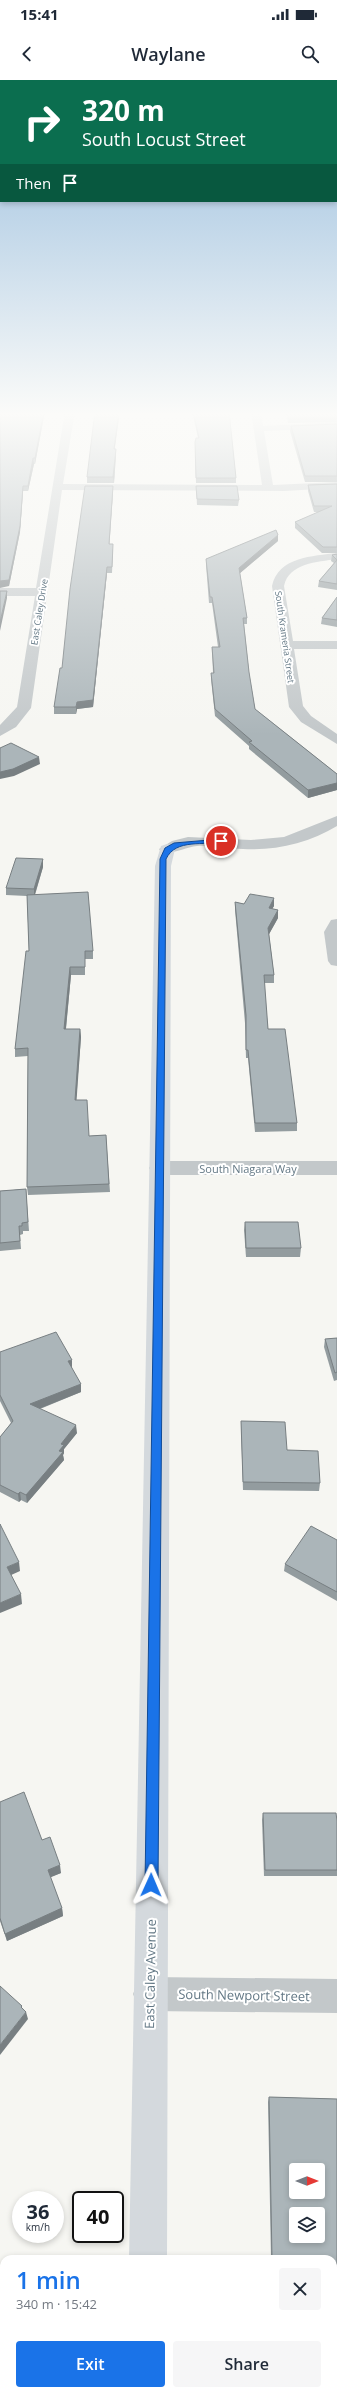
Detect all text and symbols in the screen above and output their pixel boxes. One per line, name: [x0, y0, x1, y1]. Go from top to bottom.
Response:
text: 15:41: [20, 4, 59, 24]
text: Waylane: [131, 42, 206, 66]
icon: back: [16, 43, 38, 65]
icon: search: [299, 43, 321, 65]
text: 320 m: [82, 91, 165, 129]
icon: right: [16, 96, 68, 148]
text: South Locust Street: [82, 127, 246, 151]
icon: arrive: [59, 172, 81, 194]
text: Then: [16, 173, 51, 193]
street label: East Caley Drive: [27, 578, 51, 646]
street label: South Krameria Street: [272, 590, 298, 684]
pin: [204, 824, 238, 858]
icon: arrive: [210, 830, 232, 852]
street label: South Niagara Way: [199, 1161, 297, 1176]
position arrow: [130, 1864, 172, 1906]
street label: East Caley Avenue: [140, 1919, 160, 2029]
street label: South Newport Street: [178, 1985, 310, 2005]
north arrow: [289, 2163, 325, 2199]
map controls: [289, 2163, 325, 2243]
speed limit sign: 40: [72, 2191, 124, 2243]
text: 36: [27, 2198, 49, 2225]
button: layers: [289, 2207, 325, 2243]
text: km/h: [26, 2220, 50, 2234]
text: 1 min: [16, 2263, 81, 2296]
button: close: [279, 2268, 321, 2310]
text: 340 m · 15:42: [16, 2295, 97, 2313]
button: Exit: [16, 2341, 165, 2387]
button: Share: [173, 2341, 321, 2387]

